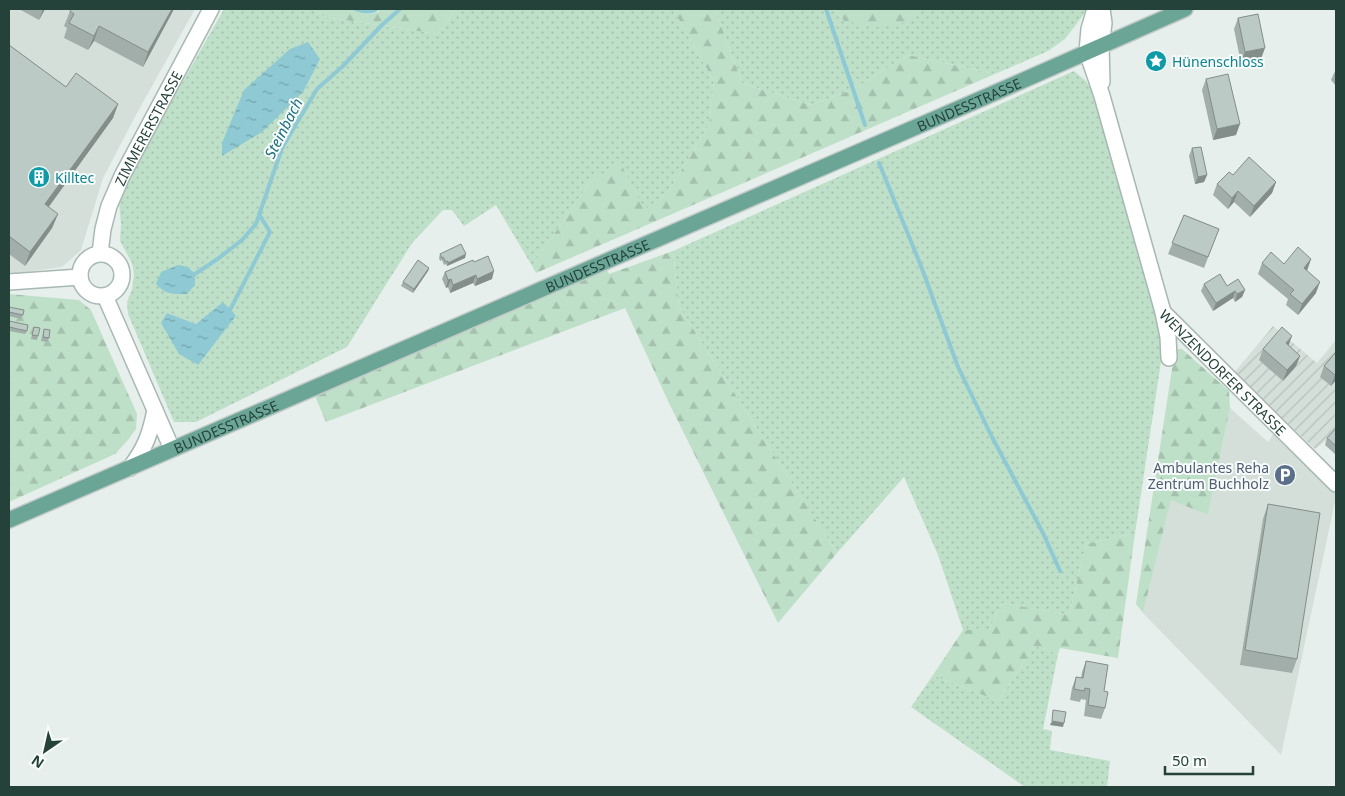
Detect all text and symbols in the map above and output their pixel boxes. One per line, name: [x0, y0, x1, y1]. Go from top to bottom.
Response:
place icon: Hünenschloss: [1144, 49, 1168, 73]
place label: Hünenschloss: [1172, 52, 1264, 71]
street label: ZIMMERERSTRASSE: [110, 67, 186, 188]
street label: BUNDESSTRASSE: [914, 73, 1024, 135]
water label: Steinbach: [259, 94, 307, 162]
building icon: Killtec: [27, 165, 51, 189]
place label: Killtec: [55, 168, 94, 187]
street label: BUNDESSTRASSE: [542, 234, 652, 296]
street label: WENZENDORFER STRASSE: [1156, 305, 1291, 439]
street label: BUNDESSTRASSE: [170, 395, 281, 457]
place label: Ambulantes Reha Zentrum Buchholz: [1148, 458, 1269, 493]
parking icon: Ambulantes Reha Zentrum Buchholz: [1273, 463, 1297, 487]
north arrow: [20, 726, 70, 776]
scale bar: [1165, 744, 1252, 776]
text: 50 m: [1172, 750, 1207, 770]
text: N: [27, 751, 47, 773]

